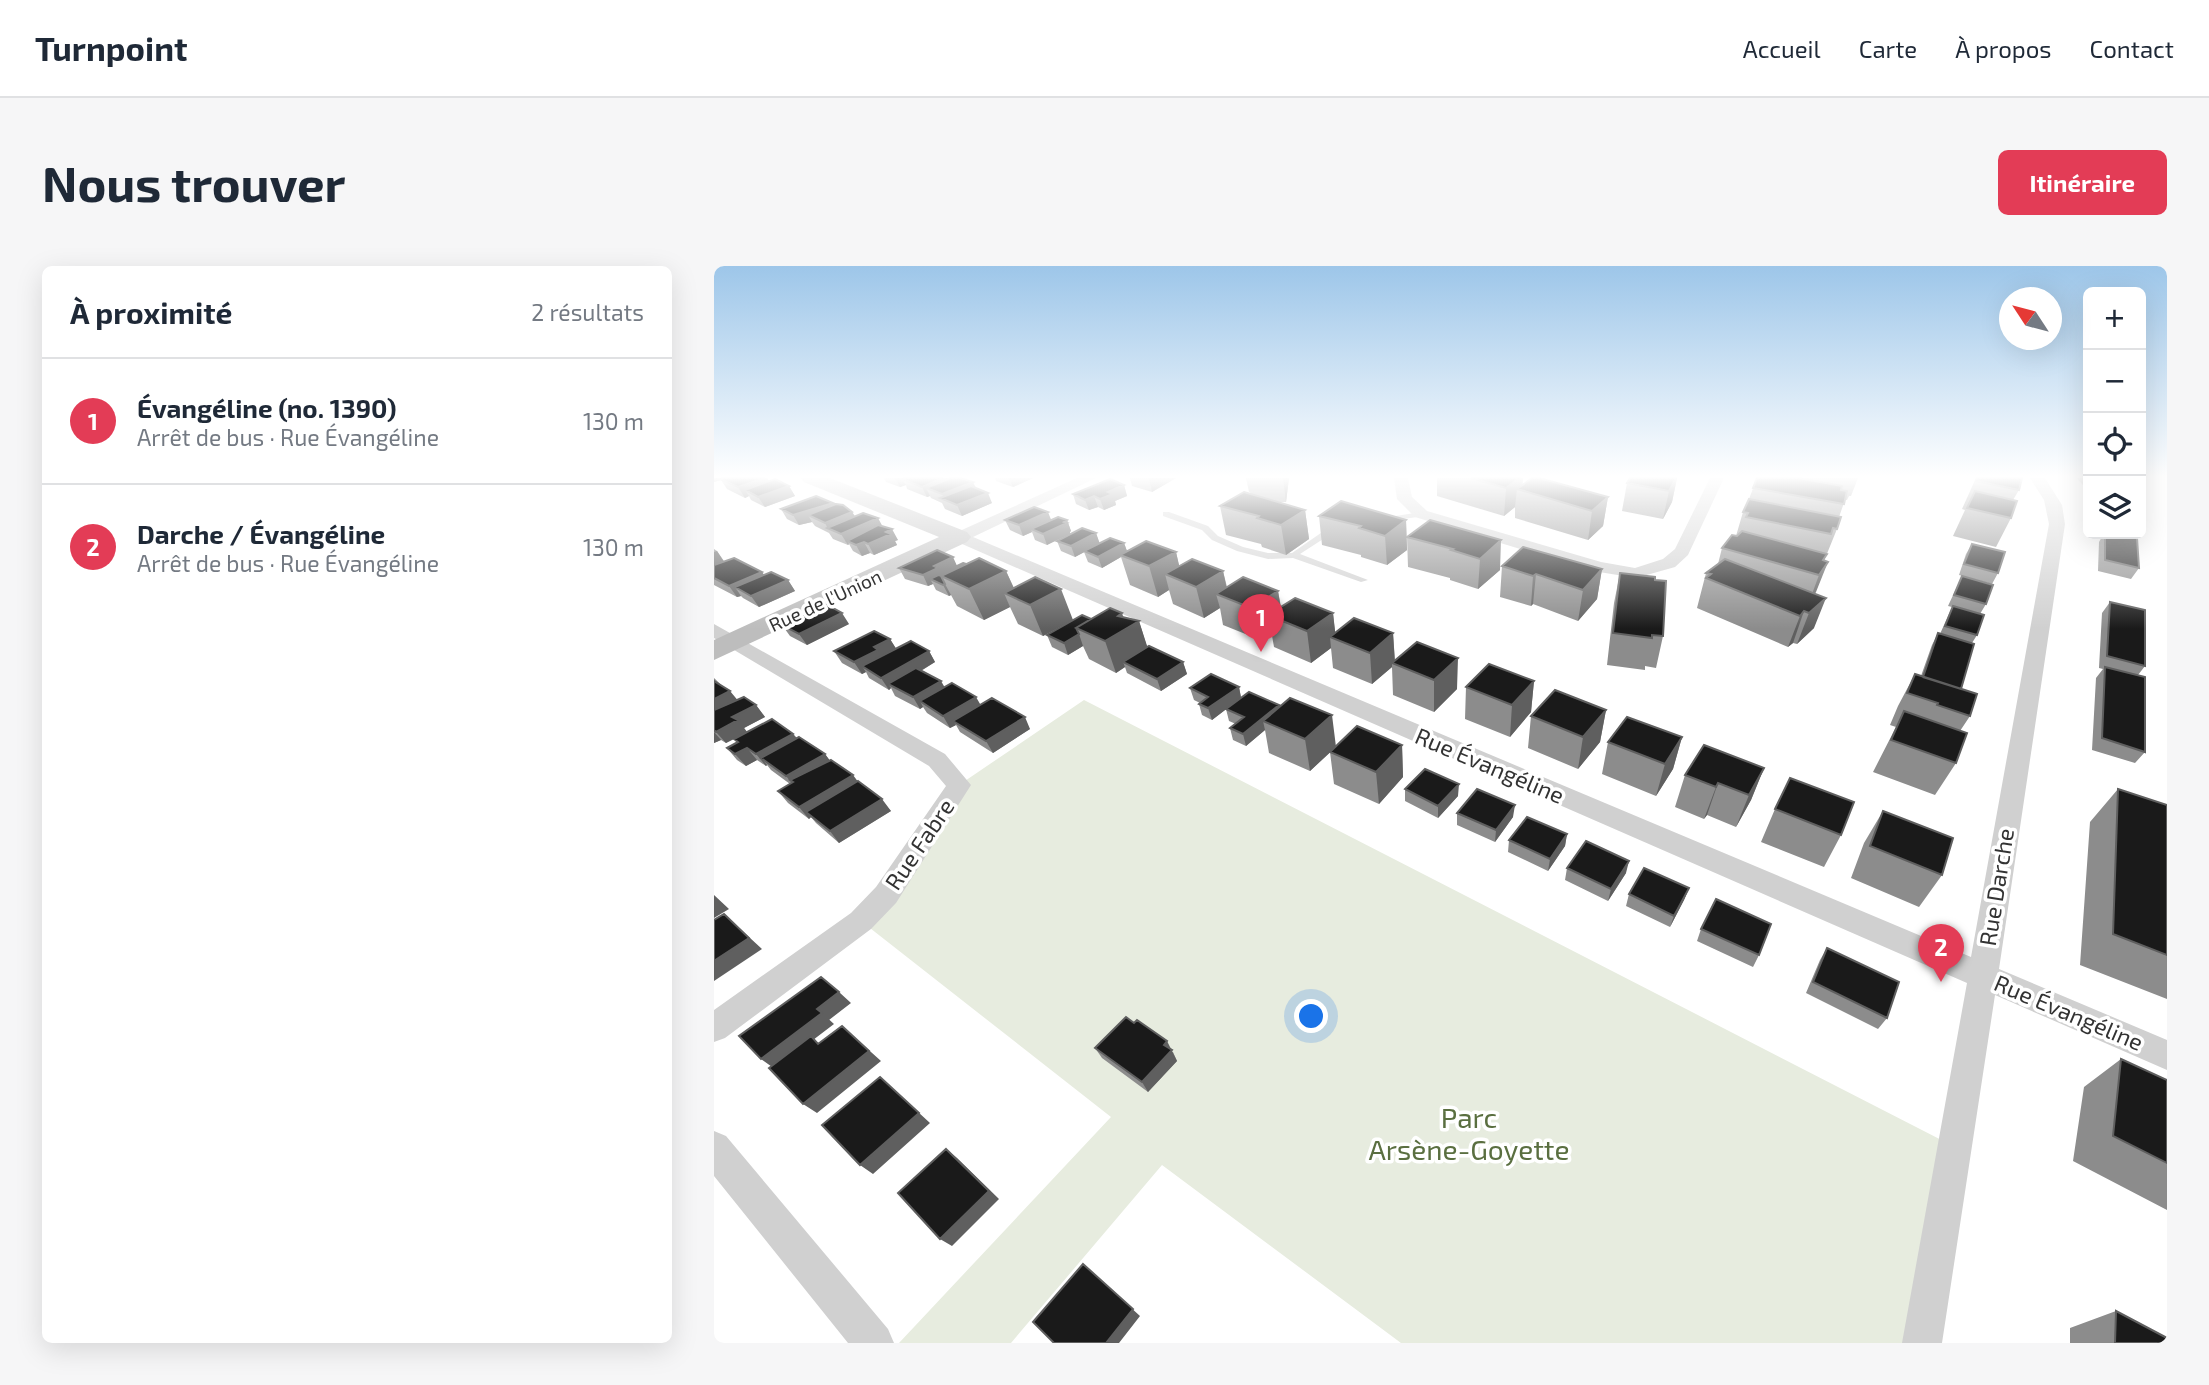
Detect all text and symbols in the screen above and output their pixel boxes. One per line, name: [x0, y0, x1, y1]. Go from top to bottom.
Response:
text: Turnpoint: [35, 28, 188, 68]
text: Accueil: [1743, 34, 1821, 63]
text: Carte: [1859, 34, 1917, 63]
text: À propos: [1955, 34, 2052, 63]
text: Contact: [2090, 34, 2174, 63]
button: Itinéraire: [1998, 150, 2167, 215]
text: Nous trouver: [42, 153, 346, 212]
north arrow: [1999, 287, 2062, 350]
map controls: [2083, 287, 2146, 539]
button: +: [2083, 287, 2146, 350]
text: À proximité: [70, 294, 232, 330]
text: 2 résultats: [531, 298, 644, 326]
button: −: [2083, 350, 2146, 413]
text: Évangéline (no. 1390): [137, 392, 397, 423]
text: 1: [88, 407, 98, 435]
text: 130 m: [583, 407, 644, 435]
button: locate: [2083, 413, 2146, 476]
text: Arrêt de bus · Rue Évangéline: [137, 423, 439, 451]
button: layers: [2083, 476, 2146, 539]
text: Darche / Évangéline: [137, 518, 385, 549]
text: 2: [86, 533, 100, 561]
text: 130 m: [583, 533, 644, 561]
text: Arrêt de bus · Rue Évangéline: [137, 549, 439, 577]
street label: Rue de l'Union: [765, 564, 885, 636]
pin: 1: [1238, 594, 1284, 652]
street label: Rue Évangéline: [1411, 721, 1569, 809]
street label: Rue Fabre: [878, 793, 960, 895]
street label: Rue Darche: [1973, 826, 2019, 948]
pin: 2: [1918, 924, 1964, 982]
street label: Rue Évangéline: [1990, 968, 2148, 1056]
your location: [1294, 999, 1328, 1033]
park label: Parc Arsène-Goyette: [1368, 1100, 1570, 1166]

